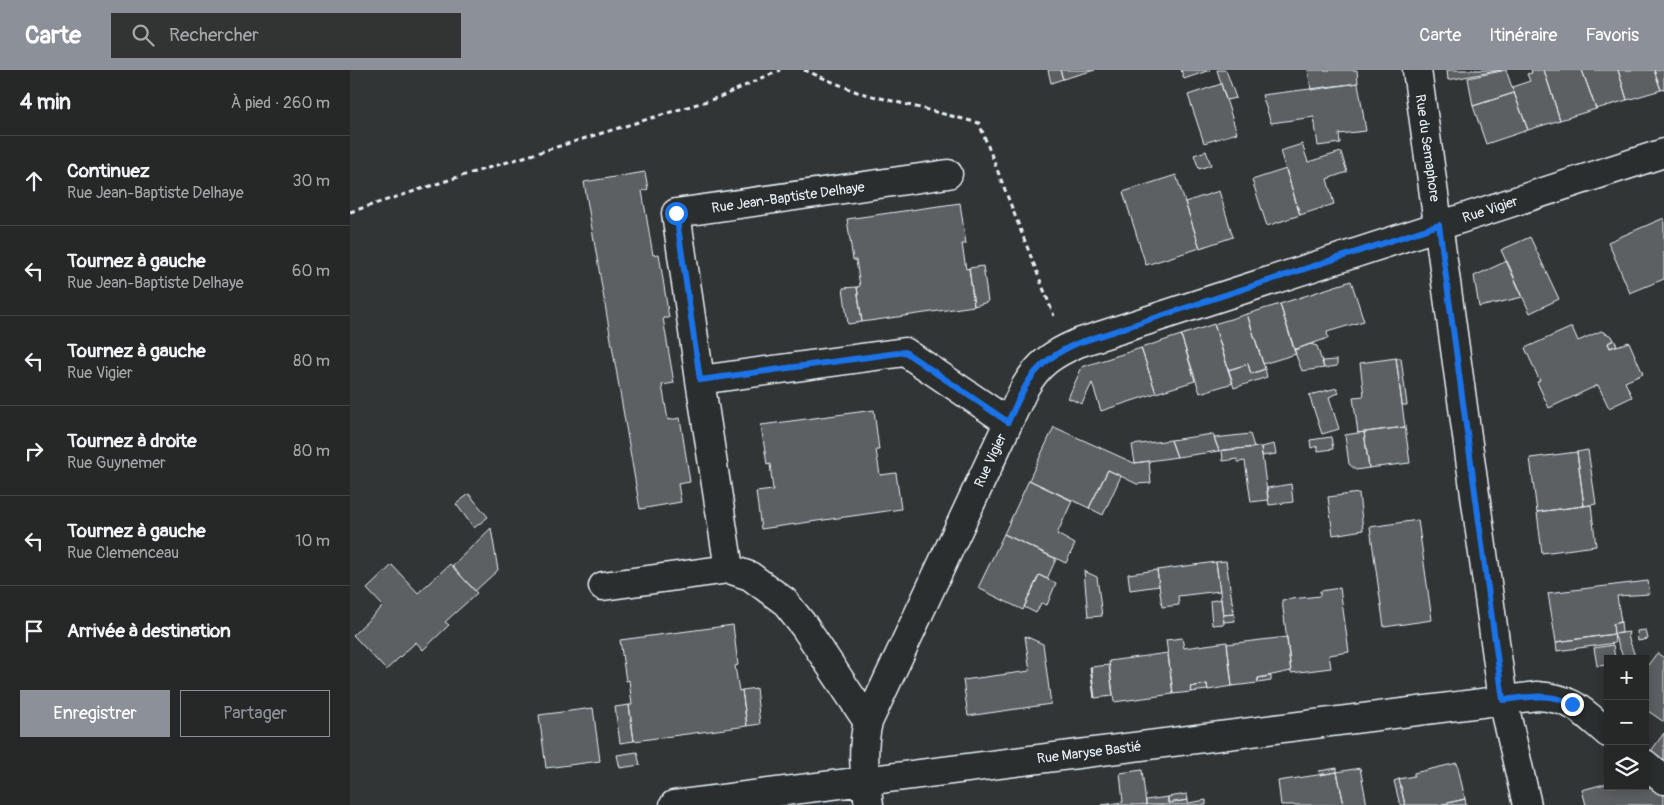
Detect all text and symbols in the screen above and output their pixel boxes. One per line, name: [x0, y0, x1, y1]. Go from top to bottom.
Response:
search box: [111, 13, 461, 58]
text: Carte: [25, 21, 81, 50]
icon: search: [129, 21, 157, 49]
text: Rechercher: [169, 23, 259, 47]
text: Carte: [1419, 24, 1461, 47]
text: Itinéraire: [1489, 24, 1557, 47]
text: Favoris: [1585, 24, 1639, 47]
text: 4 min: [20, 89, 71, 116]
text: À pied · 260 m: [231, 93, 330, 113]
street label: Rue du Semaphore: [1412, 93, 1443, 203]
text: Continuez: [67, 159, 150, 183]
icon: ahead: [20, 167, 48, 195]
text: 30 m: [292, 171, 330, 191]
street label: Rue Jean-Baptiste Delhaye: [710, 178, 866, 217]
text: Rue Jean-Baptiste Delhaye: [67, 183, 244, 203]
street label: Rue Vigier: [1460, 193, 1520, 226]
route start: [665, 202, 688, 225]
text: Tournez à gauche: [67, 249, 206, 273]
icon: left: [20, 257, 48, 285]
text: 60 m: [292, 261, 330, 281]
text: Rue Jean-Baptiste Delhaye: [67, 273, 244, 293]
text: Tournez à gauche: [67, 339, 206, 363]
icon: left: [20, 347, 48, 375]
text: 80 m: [293, 351, 330, 371]
text: Rue Vigier: [67, 363, 133, 383]
text: Tournez à droite: [67, 429, 197, 453]
street label: Rue Vigier: [971, 431, 1010, 490]
icon: right: [20, 437, 48, 465]
text: 80 m: [293, 441, 330, 461]
text: Rue Guynemer: [67, 453, 166, 473]
text: Tournez à gauche: [67, 519, 206, 543]
icon: left: [20, 527, 48, 555]
text: 10 m: [295, 531, 330, 551]
text: Rue Clemenceau: [67, 543, 179, 563]
icon: arrive: [20, 617, 48, 645]
text: Arrivée à destination: [67, 619, 231, 643]
map controls: [1604, 655, 1649, 790]
button: +: [1604, 655, 1649, 700]
button: Enregistrer: [20, 690, 170, 737]
button: Partager: [180, 690, 330, 737]
route end: [1561, 693, 1584, 716]
button: −: [1604, 700, 1649, 745]
street label: Rue Maryse Bastié: [1036, 738, 1142, 767]
button: layers: [1604, 745, 1649, 790]

